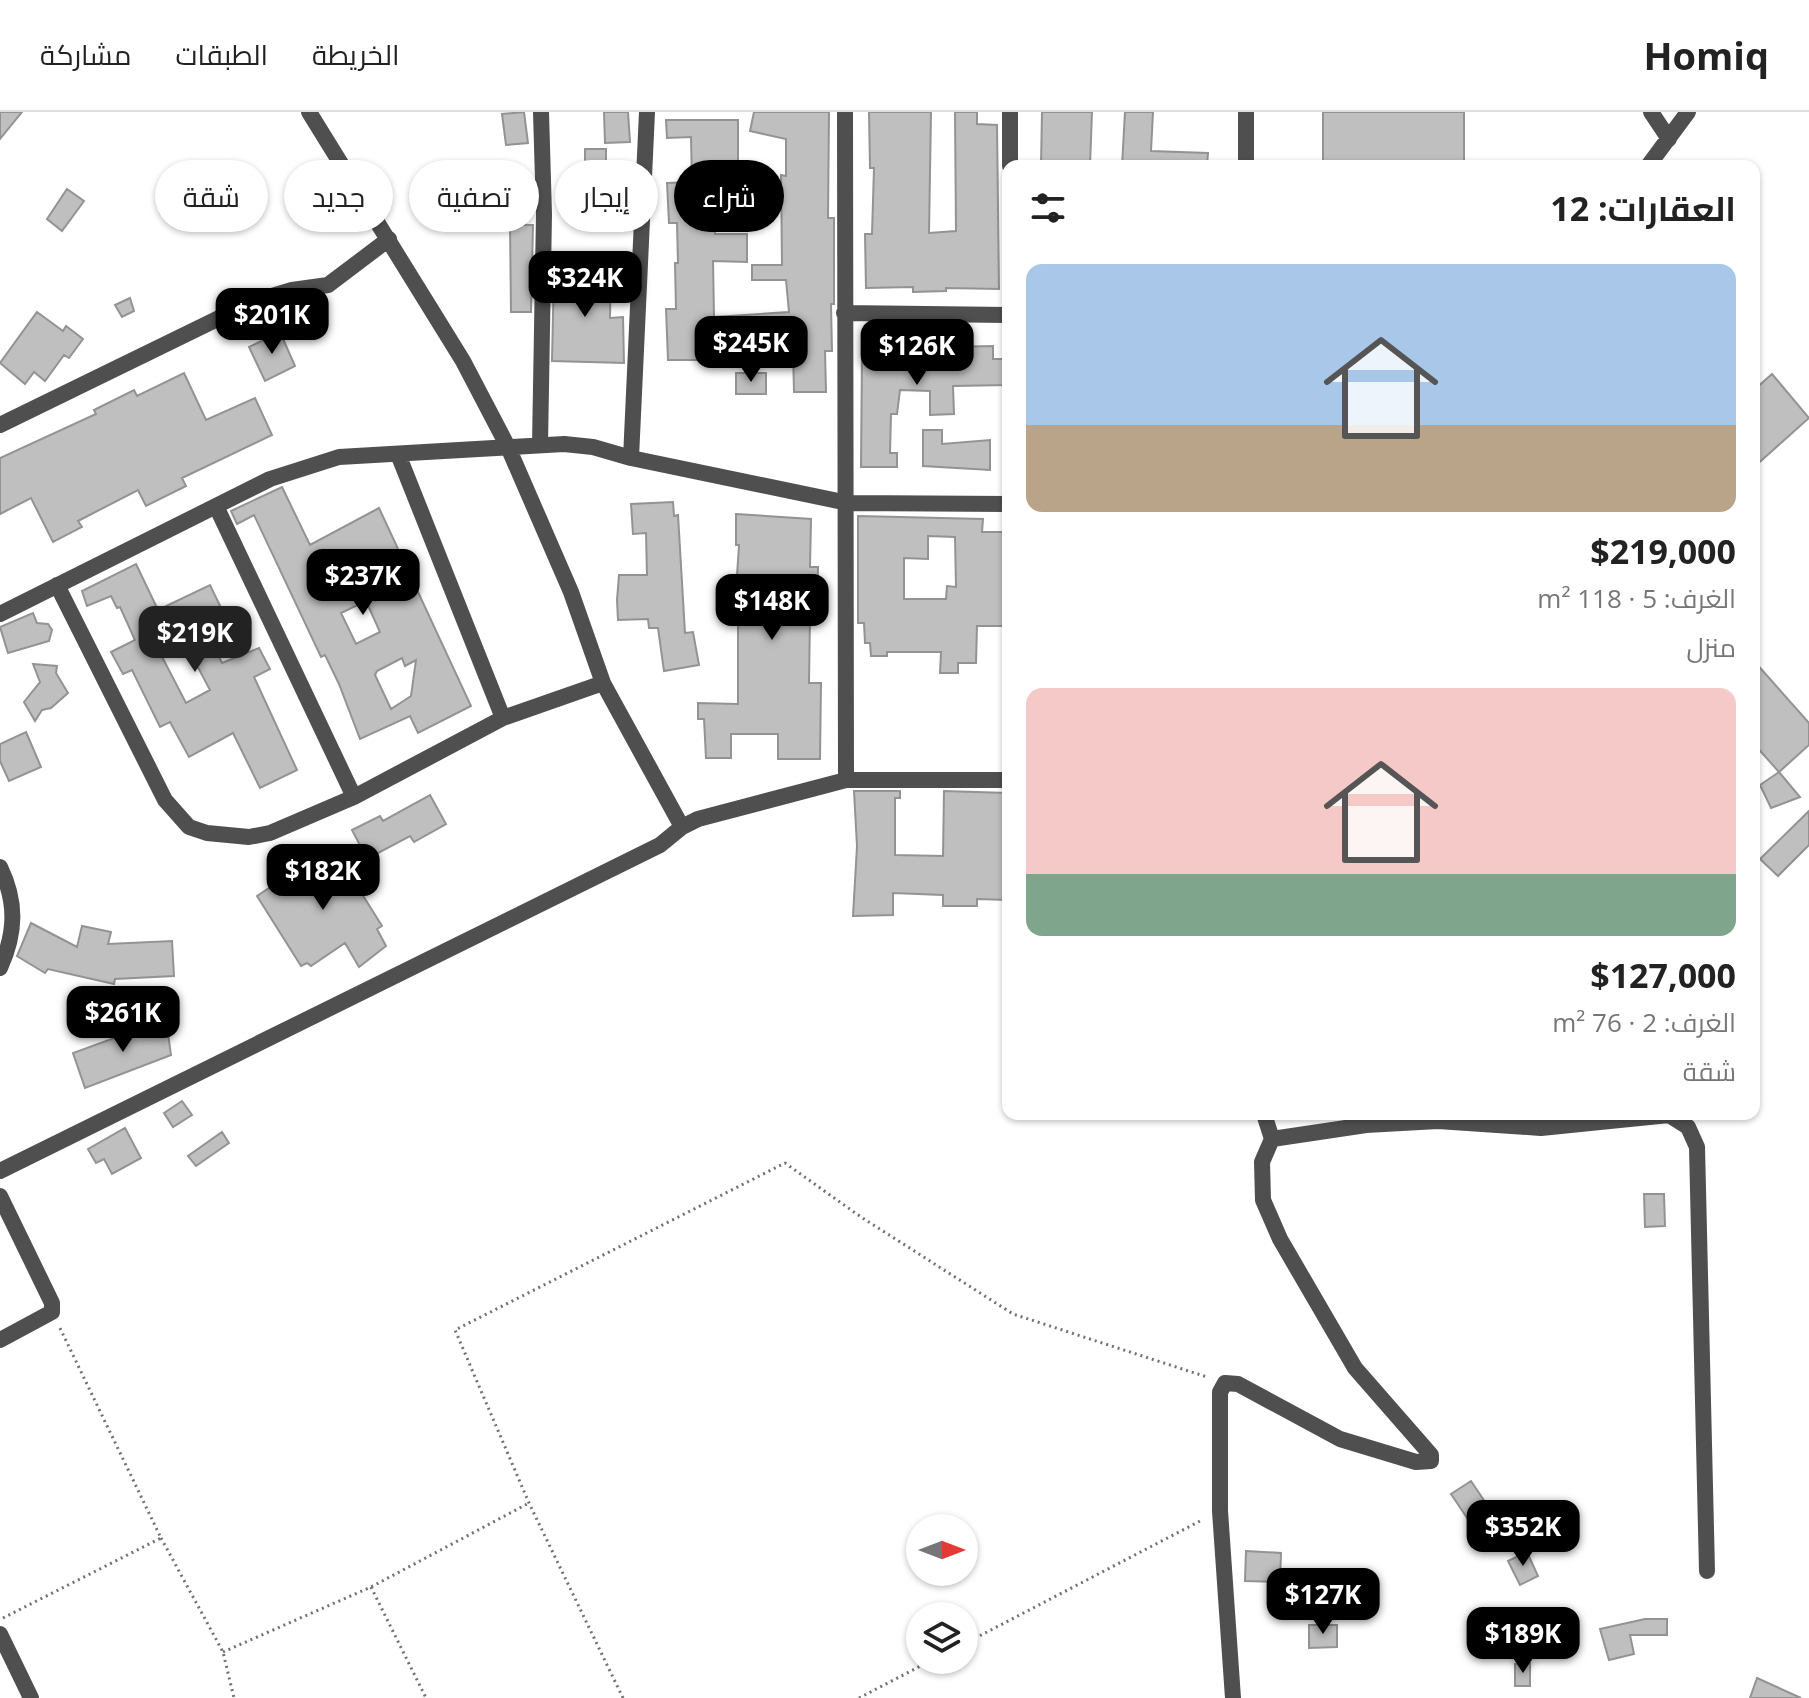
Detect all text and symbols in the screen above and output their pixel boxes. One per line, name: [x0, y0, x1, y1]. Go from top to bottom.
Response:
text: Homiq: [1643, 29, 1769, 81]
text: مشاركة: [40, 35, 131, 73]
text: الطبقات: [175, 35, 268, 73]
text: الخريطة: [312, 35, 399, 73]
chip: شقة: [155, 160, 268, 232]
chip: جديد: [284, 160, 393, 232]
chip: تصفية: [409, 160, 539, 232]
chip: إيجار: [555, 160, 658, 232]
chip: شراء: [674, 160, 784, 232]
text: العقارات: 12: [1550, 185, 1736, 231]
icon: filters: [1026, 186, 1070, 230]
pin: $324K: [529, 251, 641, 319]
text: $324K: [547, 259, 623, 295]
pin: $201K: [216, 288, 328, 356]
text: $201K: [234, 296, 310, 332]
pin: $245K: [695, 316, 807, 384]
icon: home: [1309, 316, 1453, 460]
pin: $126K: [861, 319, 973, 387]
text: $245K: [713, 324, 789, 360]
text: $126K: [879, 327, 955, 363]
text: $219,000: [1590, 528, 1736, 574]
pin: $237K: [307, 549, 419, 617]
text: $237K: [325, 557, 401, 593]
pin: $148K: [716, 574, 828, 642]
text: الغرف: 5 · 118 m²: [1537, 580, 1736, 616]
text: $148K: [734, 582, 810, 618]
pin: $219K: [139, 606, 251, 674]
text: $219K: [157, 614, 233, 650]
text: منزل: [1687, 629, 1736, 665]
icon: home: [1309, 740, 1453, 884]
pin: $182K: [267, 844, 379, 912]
text: $182K: [285, 852, 361, 888]
text: $127,000: [1590, 952, 1736, 998]
pin: $261K: [67, 986, 179, 1054]
text: $261K: [85, 994, 161, 1030]
text: الغرف: 2 · 76 m²: [1552, 1004, 1736, 1040]
text: شقة: [1683, 1053, 1736, 1089]
pin: $352K: [1467, 1500, 1579, 1568]
text: $352K: [1485, 1508, 1561, 1544]
north arrow: [906, 1514, 978, 1586]
map controls: [906, 1514, 978, 1674]
pin: $127K: [1267, 1568, 1379, 1636]
text: $127K: [1285, 1576, 1361, 1612]
button: layers: [906, 1602, 978, 1674]
pin: $189K: [1467, 1607, 1579, 1675]
text: $189K: [1485, 1615, 1561, 1651]

